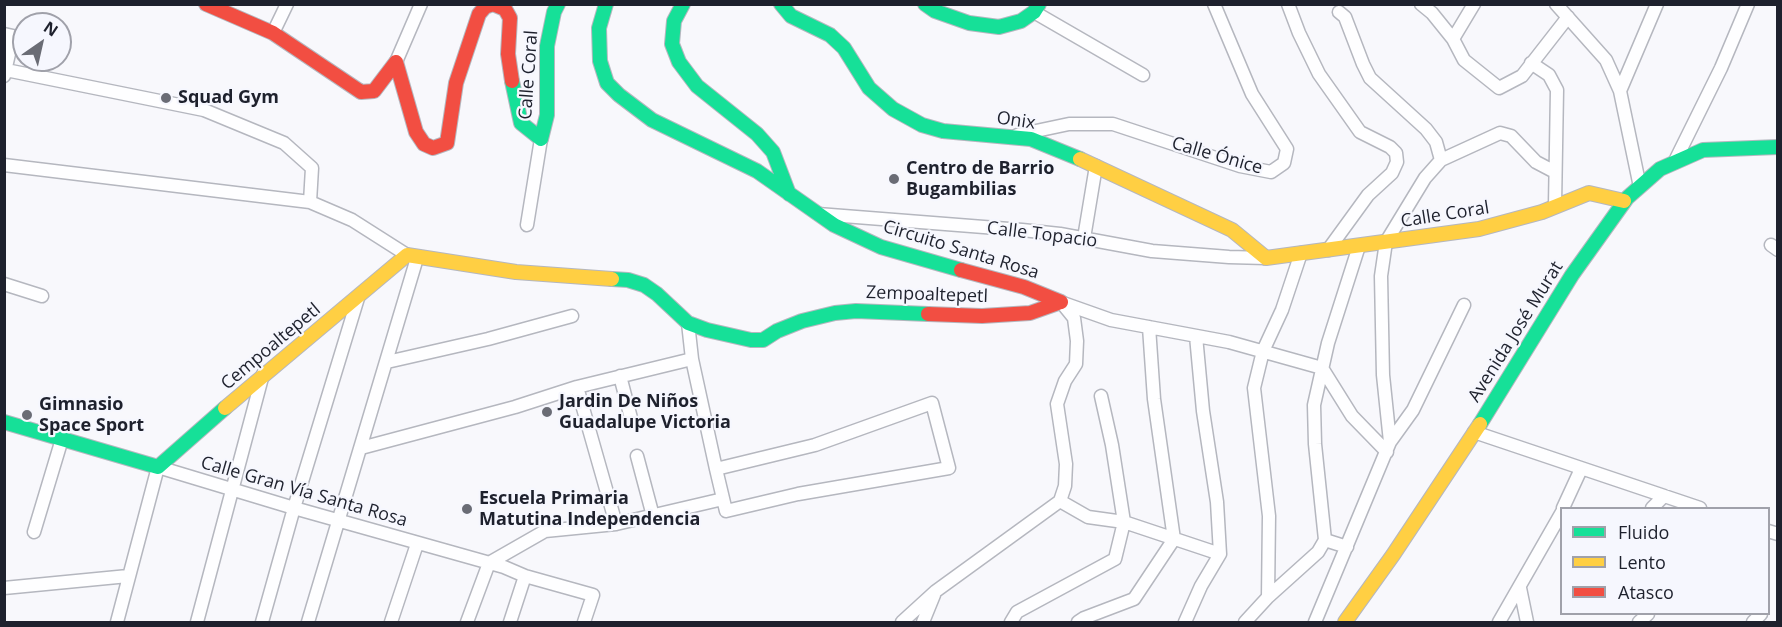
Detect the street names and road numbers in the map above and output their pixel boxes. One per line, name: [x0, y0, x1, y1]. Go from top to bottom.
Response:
street label: Calle Coral: [515, 30, 543, 120]
street label: Onix: [995, 108, 1037, 134]
street label: Calle Ónice: [1169, 133, 1265, 179]
street label: Calle Coral: [1399, 197, 1491, 233]
street label: Circuito Santa Rosa: [880, 216, 1042, 284]
street label: Calle Topacio: [986, 218, 1098, 252]
street label: Avenida José Murat: [1464, 258, 1568, 406]
street label: Zempoaltepetl: [866, 282, 988, 308]
street label: Cempoaltepetl: [217, 299, 325, 395]
street label: Calle Gran Vía Santa Rosa: [198, 452, 410, 532]

